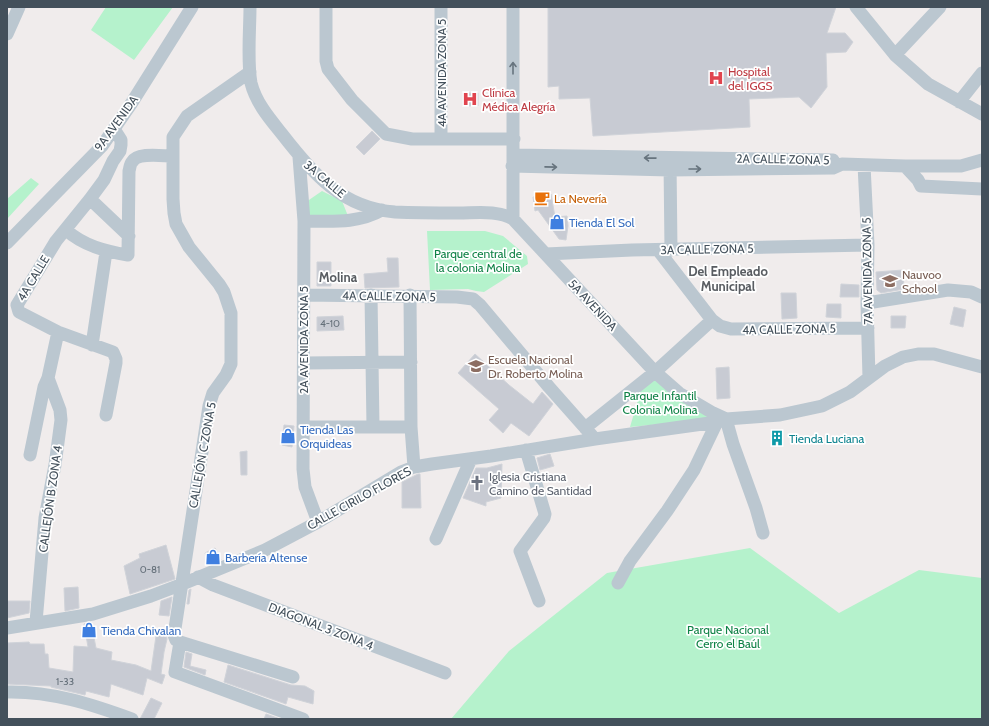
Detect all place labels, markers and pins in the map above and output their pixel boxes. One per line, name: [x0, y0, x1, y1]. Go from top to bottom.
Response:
place label: Hospital del IGGS: [728, 64, 773, 93]
hospital icon: Hospital del IGGS: [707, 69, 725, 87]
place label: Clínica Médica Alegría: [482, 85, 555, 114]
hospital icon: Clínica Médica Alegría: [461, 90, 479, 108]
cafe icon: La Nevería: [533, 189, 551, 207]
place label: La Nevería: [554, 191, 607, 206]
shop icon: Tienda El Sol: [548, 213, 566, 231]
place label: Tienda El Sol: [569, 215, 635, 230]
place label: Nauvoo School: [902, 267, 942, 296]
school or university icon: Nauvoo School: [881, 272, 899, 290]
place label: Escuela Nacional Dr. Roberto Molina: [488, 352, 583, 381]
school or university icon: Escuela Nacional Dr. Roberto Molina: [467, 357, 485, 375]
place label: Tienda Las Orquideas: [300, 422, 354, 451]
shop icon: Tienda Las Orquideas: [279, 427, 297, 445]
building icon: Tienda Luciana: [768, 429, 786, 447]
place label: Tienda Luciana: [789, 431, 864, 446]
place label: Iglesia Cristiana Camino de Santidad: [489, 469, 592, 498]
church icon: Iglesia Cristiana Camino de Santidad: [468, 474, 486, 492]
shop icon: Barbería Altense: [204, 548, 222, 566]
place label: Barbería Altense: [225, 550, 307, 565]
shop icon: Tienda Chivalan: [80, 621, 98, 639]
place label: Tienda Chivalan: [101, 623, 181, 638]

